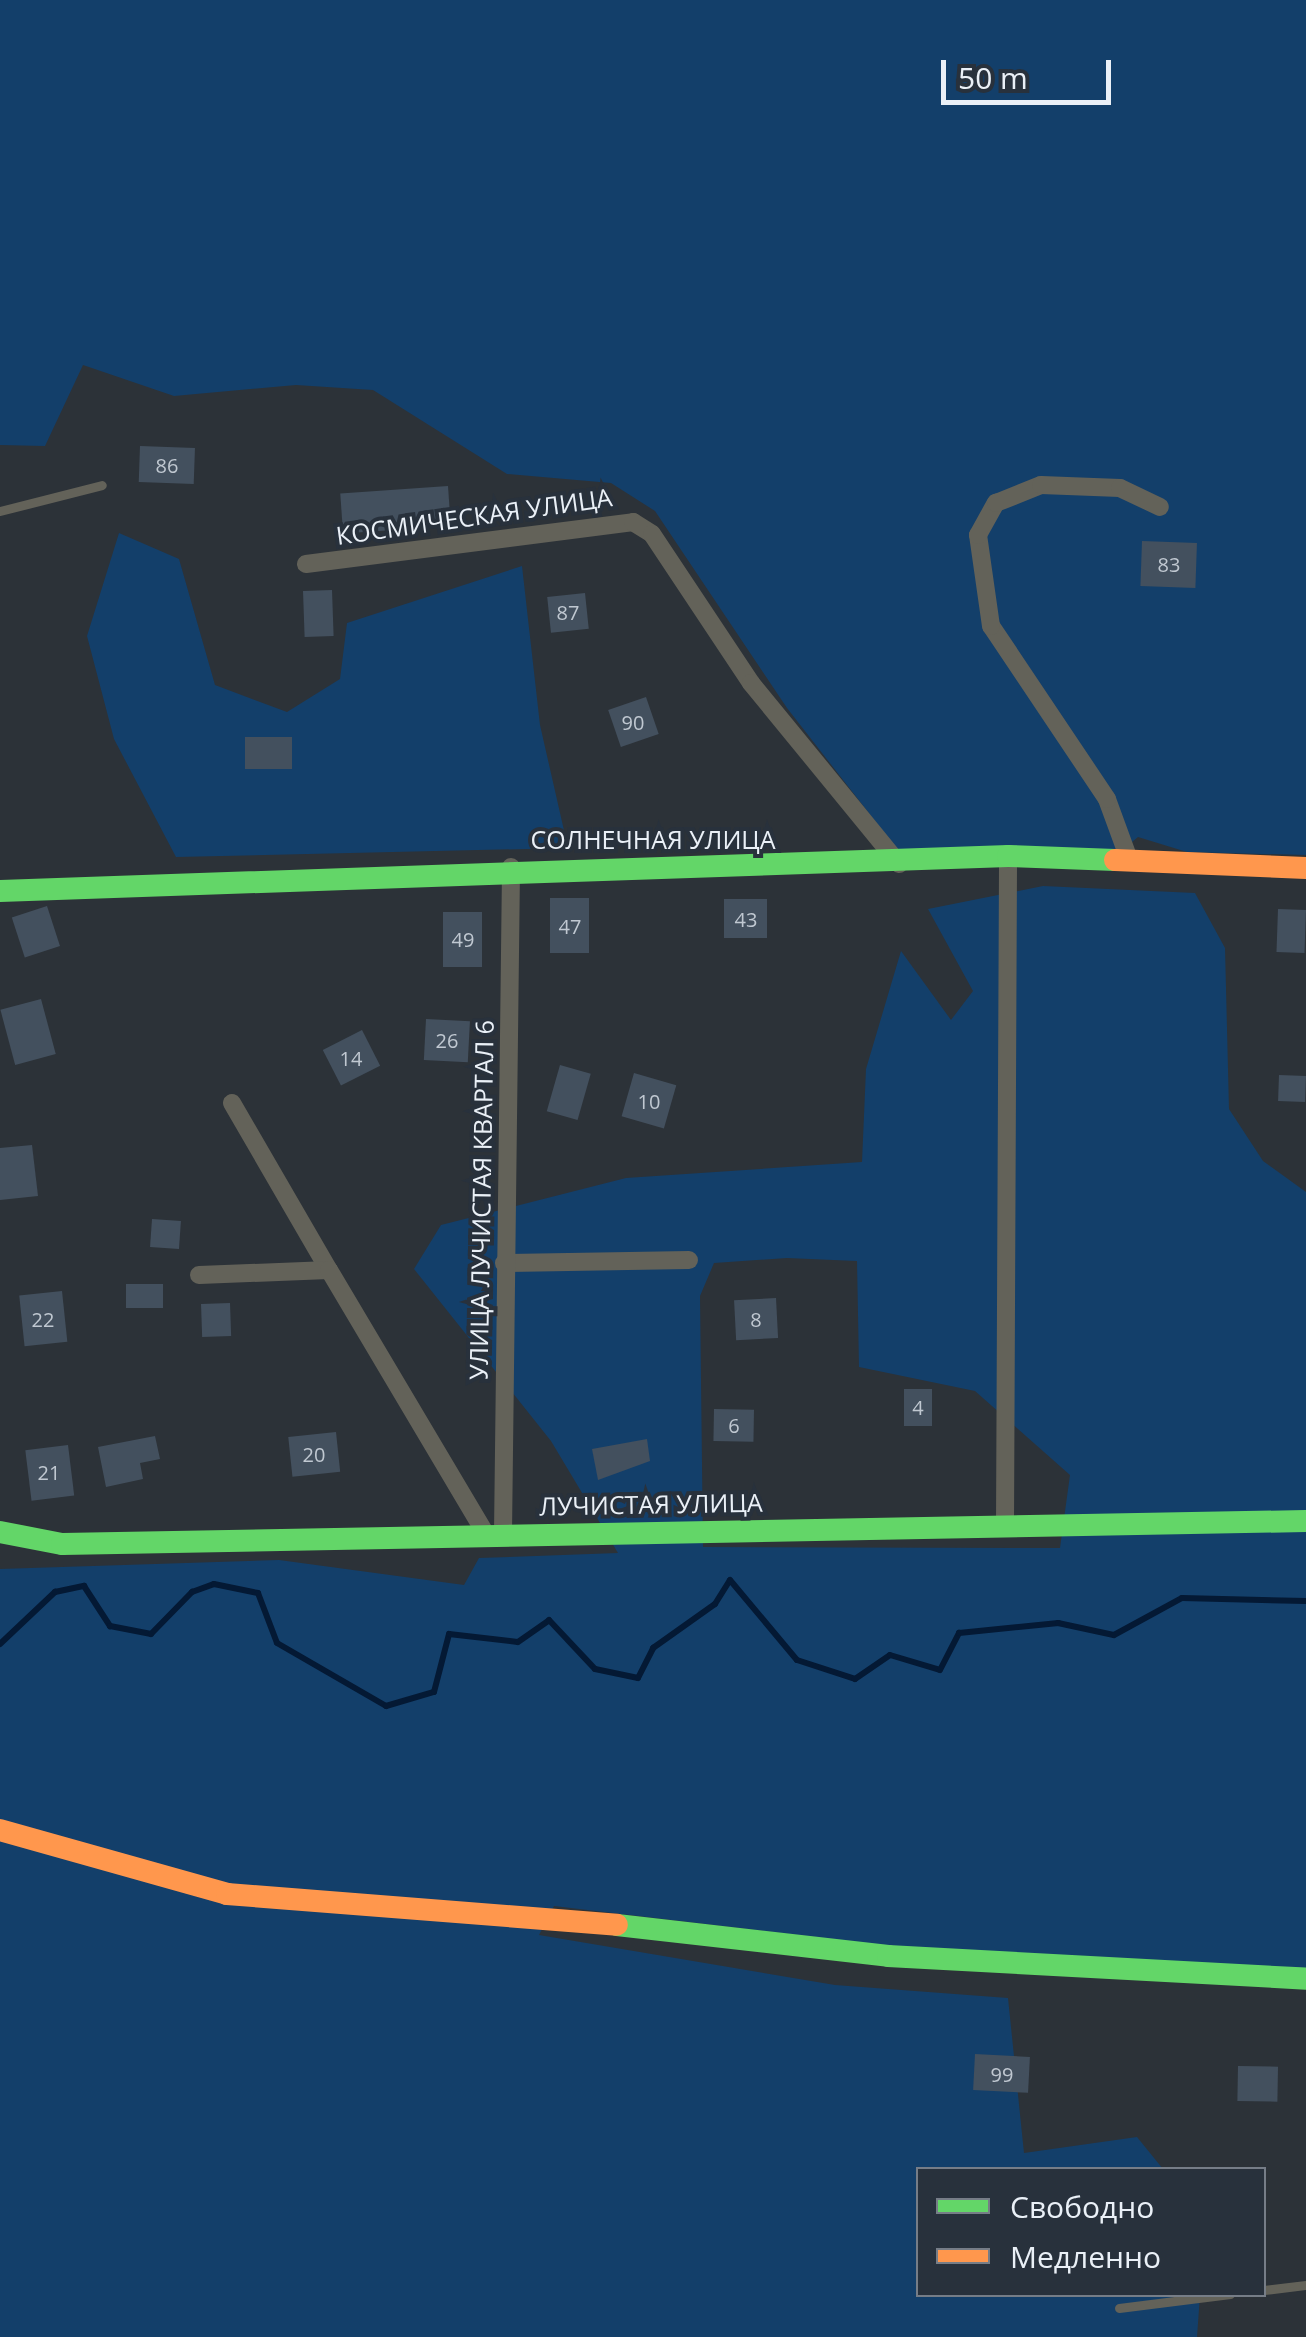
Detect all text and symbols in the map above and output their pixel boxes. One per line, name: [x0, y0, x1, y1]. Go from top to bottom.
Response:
scale bar: [946, 40, 1116, 102]
text: 50 m: [958, 57, 1028, 98]
house number: 86: [156, 453, 178, 477]
street label: КОСМИЧЕСКАЯ УЛИЦА: [334, 482, 614, 550]
house number: 83: [1158, 552, 1180, 576]
house number: 87: [557, 600, 579, 624]
house number: 90: [622, 710, 644, 734]
street label: СОЛНЕЧНАЯ УЛИЦА: [530, 824, 776, 854]
house number: 43: [735, 907, 757, 931]
house number: 47: [559, 914, 581, 938]
house number: 49: [452, 927, 474, 951]
street label: УЛИЦА ЛУЧИСТАЯ КВАРТАЛ 6: [463, 1020, 499, 1380]
house number: 26: [436, 1028, 458, 1052]
house number: 14: [340, 1046, 362, 1070]
house number: 10: [638, 1089, 660, 1113]
house number: 22: [32, 1307, 54, 1331]
house number: 8: [750, 1307, 762, 1331]
house number: 4: [912, 1395, 924, 1419]
house number: 6: [728, 1413, 740, 1437]
house number: 20: [303, 1442, 325, 1466]
house number: 21: [38, 1460, 60, 1484]
street label: ЛУЧИСТАЯ УЛИЦА: [539, 1487, 763, 1521]
house number: 99: [991, 2062, 1013, 2086]
legend: [916, 2167, 1266, 2297]
text: Свободно: [1010, 2186, 1154, 2227]
text: Медленно: [1010, 2236, 1161, 2277]

